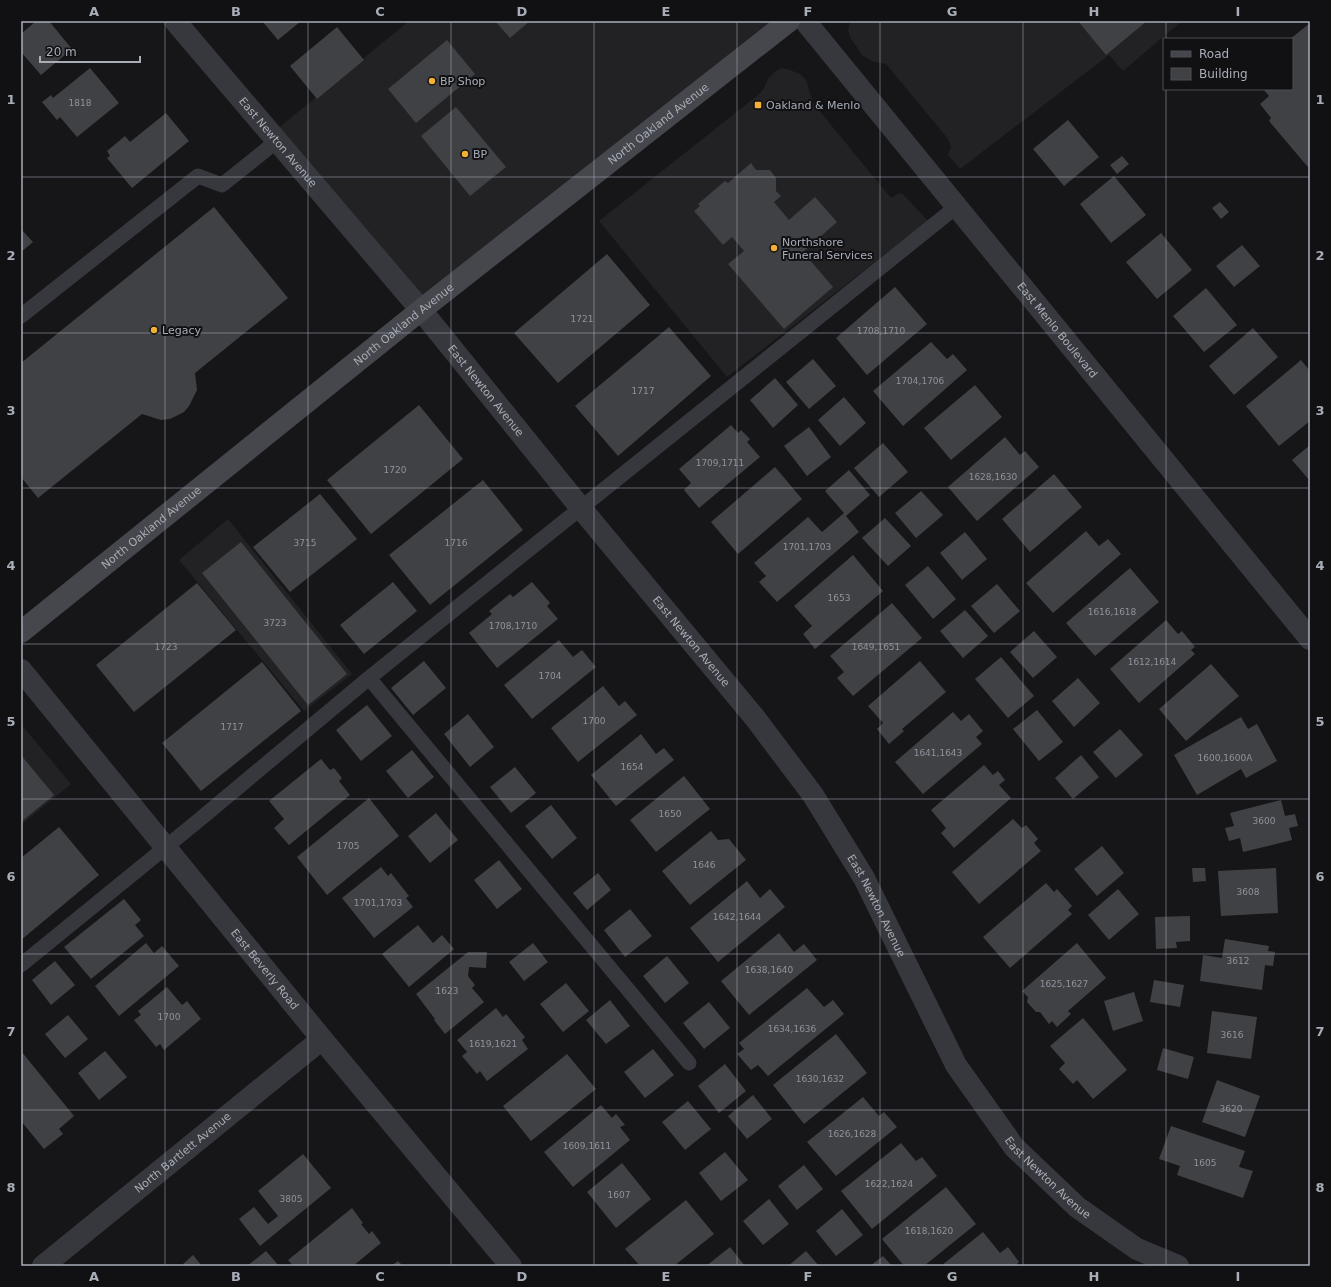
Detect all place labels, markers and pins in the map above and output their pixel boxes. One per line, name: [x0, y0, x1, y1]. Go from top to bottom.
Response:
place label: BP Shop: [440, 75, 485, 88]
marker: BP Shop: [427, 76, 437, 86]
place label: Oakland & Menlo: [766, 99, 860, 112]
marker: Oakland & Menlo: [753, 100, 763, 110]
place label: BP: [473, 148, 488, 161]
marker: BP: [460, 149, 470, 159]
place label: Northshore Funeral Services: [782, 236, 873, 262]
marker: Northshore Funeral Services: [769, 243, 779, 253]
place label: Legacy: [162, 324, 201, 337]
marker: Legacy: [149, 325, 159, 335]

